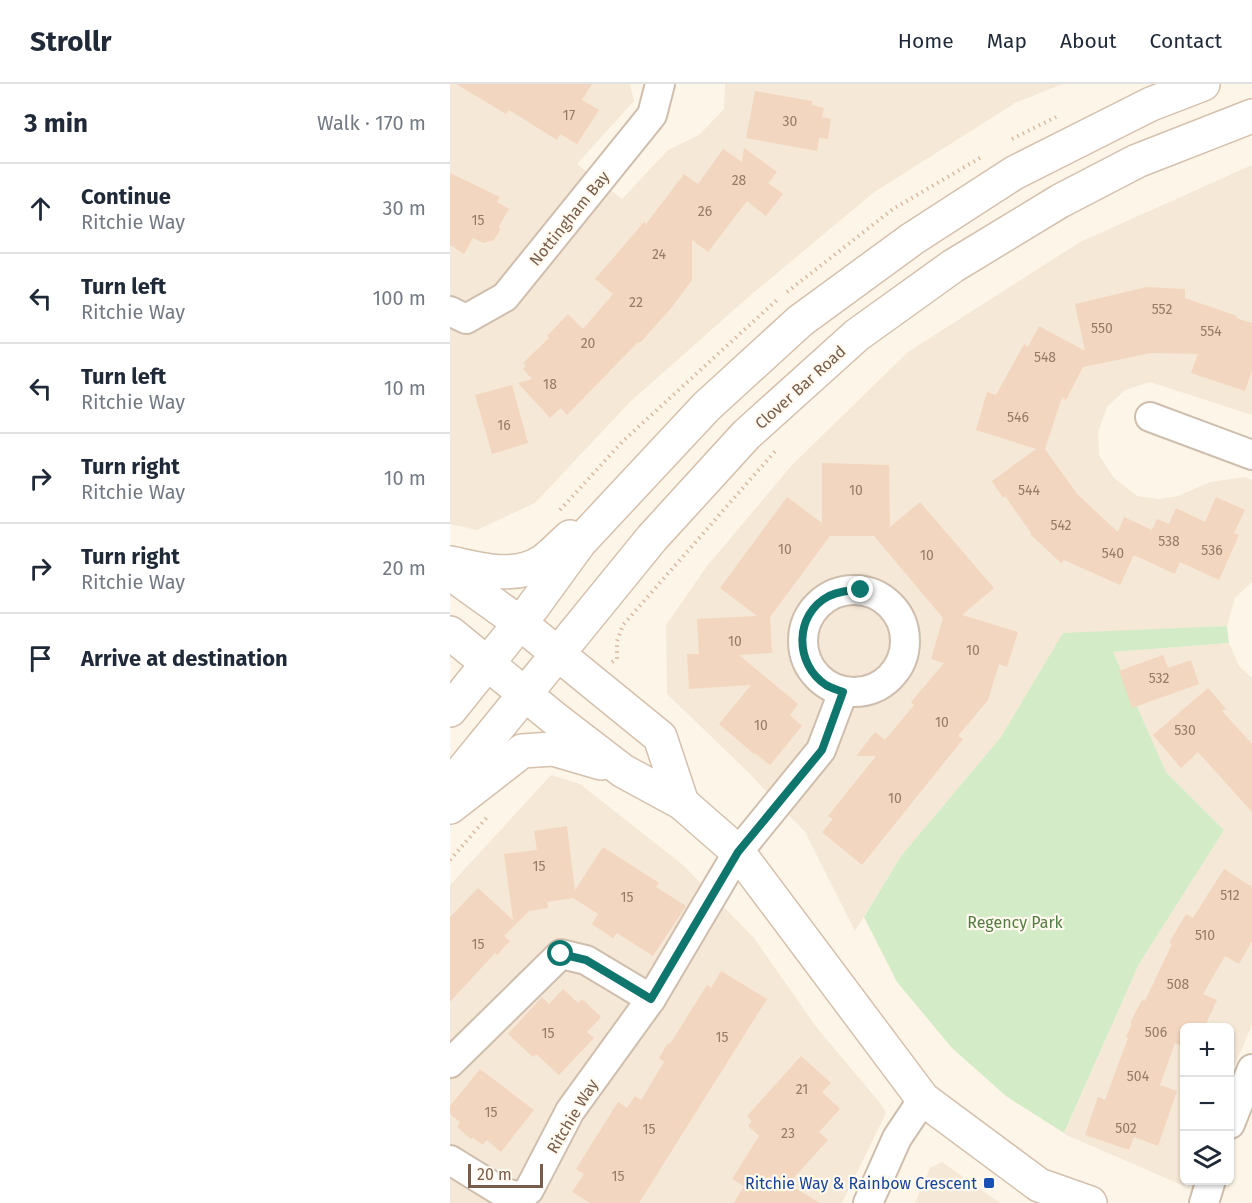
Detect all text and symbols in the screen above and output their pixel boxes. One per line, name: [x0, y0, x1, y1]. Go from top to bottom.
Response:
text: Strollr: [30, 25, 111, 58]
text: Home: [898, 28, 954, 54]
text: Map: [987, 28, 1027, 54]
text: About: [1060, 28, 1117, 54]
text: Contact: [1150, 28, 1222, 54]
house number: 17: [563, 107, 575, 124]
text: 3 min: [24, 108, 88, 139]
text: Walk · 170 m: [317, 111, 426, 135]
house number: 30: [783, 113, 798, 130]
street label: Nottingham Bay: [525, 167, 613, 269]
house number: 28: [732, 172, 747, 189]
text: Continue: [81, 183, 171, 210]
icon: ahead: [24, 192, 57, 225]
text: 30 m: [382, 196, 426, 220]
house number: 26: [698, 203, 712, 220]
text: Ritchie Way: [81, 210, 185, 234]
house number: 15: [471, 212, 485, 229]
house number: 24: [652, 246, 667, 263]
text: Turn left: [81, 273, 166, 300]
icon: left: [24, 282, 57, 315]
text: 100 m: [373, 286, 426, 310]
house number: 22: [629, 294, 643, 311]
text: Ritchie Way: [81, 300, 185, 324]
house number: 552: [1152, 301, 1172, 318]
house number: 550: [1091, 320, 1113, 337]
house number: 554: [1200, 323, 1222, 340]
house number: 20: [581, 335, 596, 352]
street label: Clover Bar Road: [751, 342, 850, 433]
house number: 548: [1034, 349, 1056, 366]
text: Turn left: [81, 363, 166, 390]
icon: left: [24, 372, 57, 405]
text: 10 m: [384, 376, 426, 400]
house number: 18: [543, 376, 557, 393]
text: Ritchie Way: [81, 390, 185, 414]
house number: 546: [1007, 409, 1029, 426]
house number: 16: [497, 417, 511, 434]
text: Turn right: [81, 453, 180, 480]
icon: right: [24, 462, 57, 495]
text: 10 m: [384, 466, 426, 490]
text: Ritchie Way: [81, 480, 185, 504]
house number: 10: [849, 482, 863, 499]
house number: 544: [1018, 482, 1041, 499]
house number: 542: [1050, 517, 1072, 534]
house number: 538: [1158, 533, 1180, 550]
house number: 10: [778, 541, 792, 558]
house number: 536: [1201, 542, 1223, 559]
text: Turn right: [81, 543, 180, 570]
house number: 540: [1102, 545, 1124, 562]
house number: 10: [920, 547, 934, 564]
icon: right: [24, 552, 57, 585]
text: 20 m: [383, 556, 426, 580]
text: Ritchie Way: [81, 570, 185, 594]
route end: [847, 576, 873, 602]
house number: 10: [728, 633, 742, 650]
icon: arrive: [24, 642, 57, 675]
house number: 10: [966, 642, 980, 659]
text: Arrive at destination: [81, 645, 288, 672]
house number: 532: [1149, 670, 1169, 687]
house number: 10: [935, 714, 949, 731]
house number: 10: [754, 717, 768, 734]
house number: 530: [1174, 722, 1196, 739]
house number: 10: [888, 790, 902, 807]
house number: 15: [532, 858, 546, 875]
house number: 512: [1220, 887, 1240, 904]
house number: 15: [620, 889, 634, 906]
park label: Regency Park: [967, 913, 1064, 932]
house number: 510: [1195, 927, 1215, 944]
house number: 15: [471, 936, 485, 953]
route start: [547, 940, 573, 966]
house number: 508: [1167, 976, 1190, 993]
map controls: [1180, 1023, 1234, 1185]
button: +: [1180, 1023, 1234, 1077]
house number: 506: [1145, 1024, 1167, 1041]
house number: 15: [541, 1025, 555, 1042]
house number: 15: [715, 1029, 729, 1046]
house number: 504: [1127, 1068, 1150, 1085]
street label: Ritchie Way: [543, 1076, 602, 1157]
button: −: [1180, 1077, 1234, 1131]
house number: 21: [796, 1081, 808, 1098]
house number: 15: [484, 1104, 498, 1121]
house number: 502: [1115, 1120, 1137, 1137]
house number: 15: [642, 1121, 656, 1138]
house number: 23: [781, 1125, 795, 1142]
button: layers: [1180, 1131, 1234, 1185]
scale bar: [468, 1161, 543, 1188]
text: 20 m: [477, 1165, 512, 1184]
house number: 15: [611, 1168, 625, 1185]
place label: Ritchie Way & Rainbow Crescent: [745, 1174, 977, 1193]
marker: Ritchie Way & Rainbow Crescent: [982, 1176, 996, 1190]

